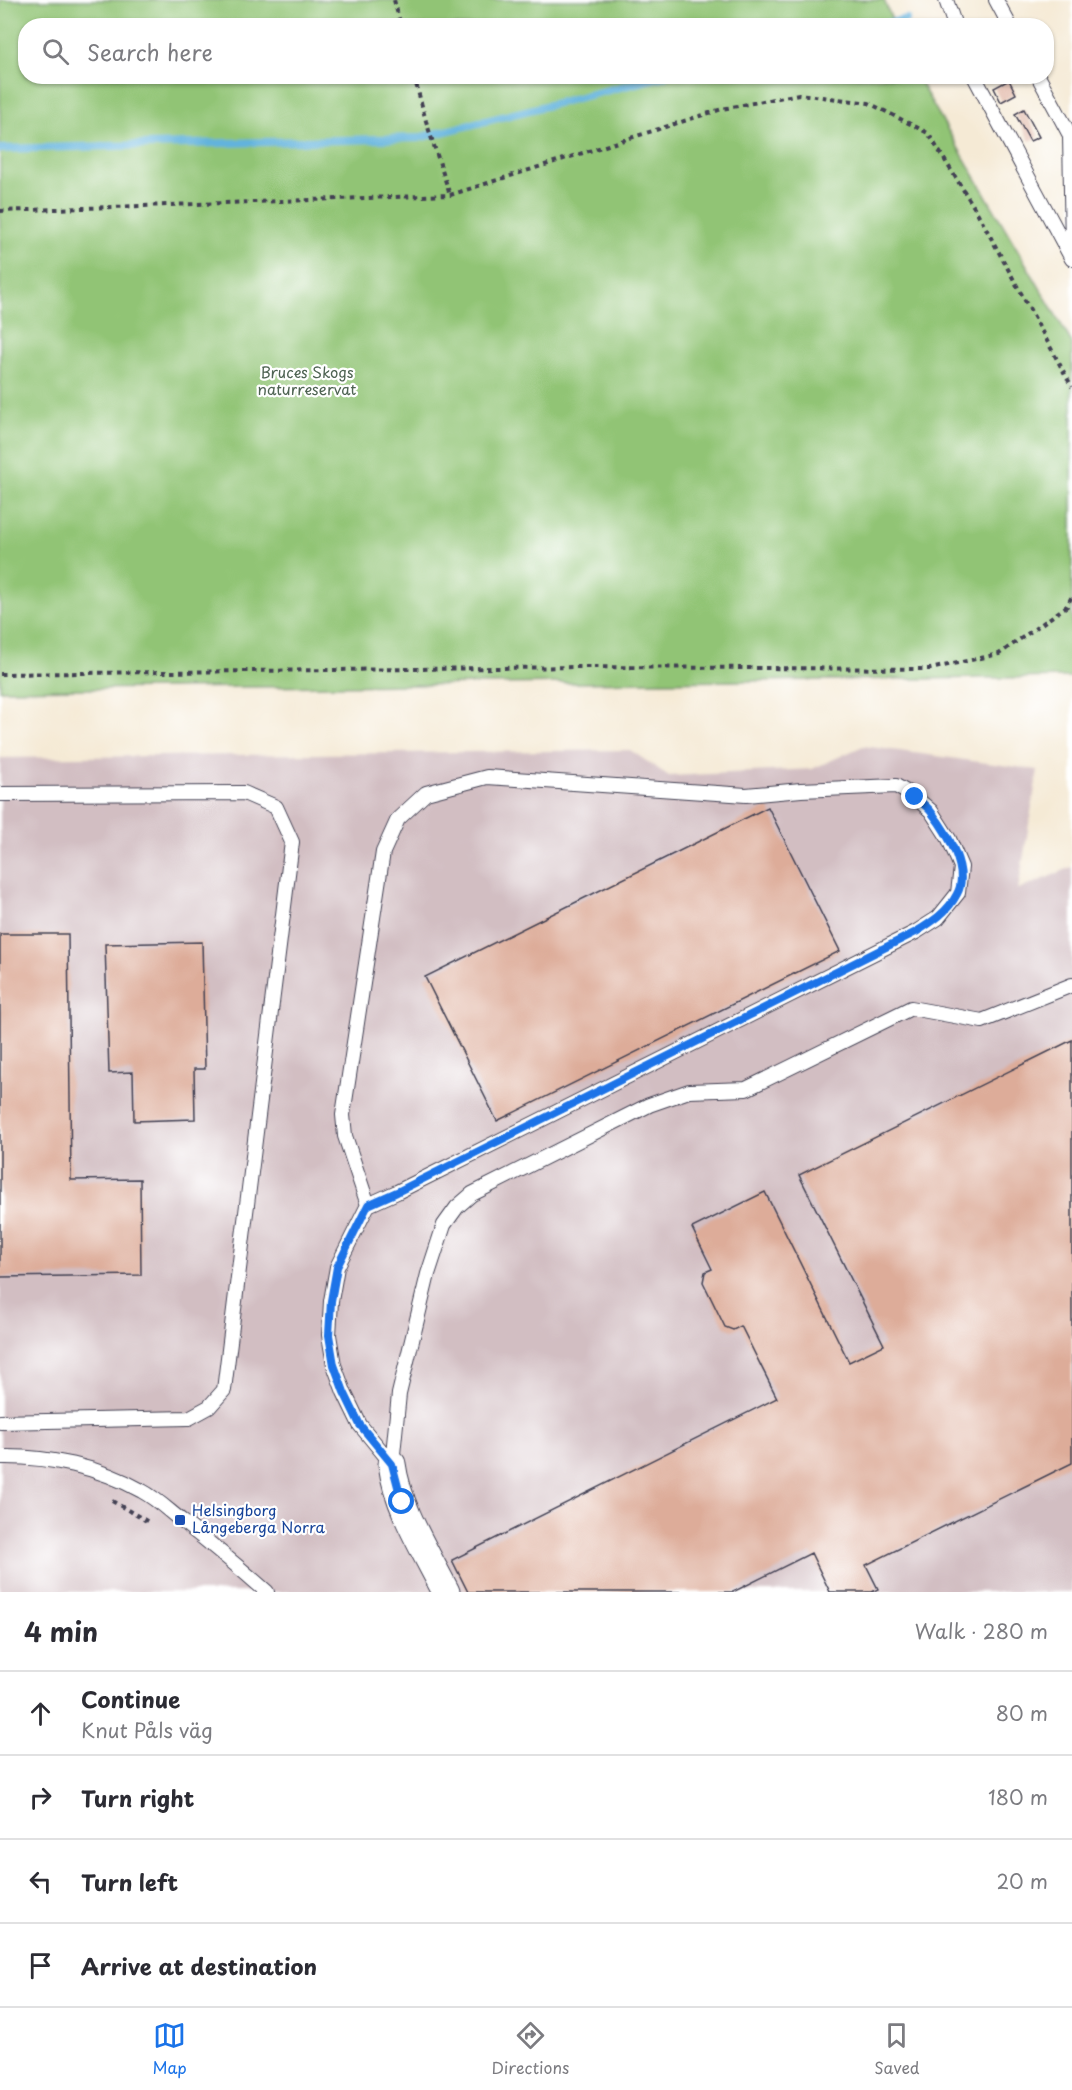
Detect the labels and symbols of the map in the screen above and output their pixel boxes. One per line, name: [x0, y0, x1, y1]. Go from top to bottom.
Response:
park label: Bruces Skogs naturreservat: [258, 360, 356, 400]
route end: [901, 783, 927, 809]
route start: [388, 1488, 414, 1514]
place label: Helsingborg Långeberga Norra: [192, 1498, 325, 1538]
marker: Helsingborg Långeberga Norra: [173, 1513, 187, 1527]

